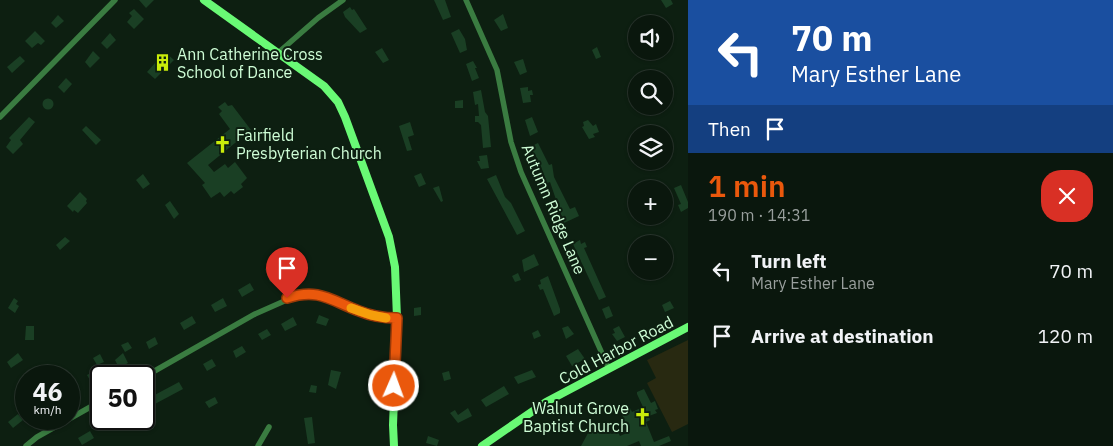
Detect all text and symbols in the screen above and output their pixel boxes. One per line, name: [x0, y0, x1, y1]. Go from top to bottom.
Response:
map controls: [628, 15, 673, 280]
button: sound: [628, 15, 673, 60]
text: 70 m: [791, 15, 873, 61]
icon: left: [708, 20, 773, 85]
place label: Ann Catherine Cross School of Dance: [177, 44, 323, 82]
building icon: Ann Catherine Cross School of Dance: [153, 53, 173, 73]
text: Mary Esther Lane: [791, 59, 961, 88]
button: search: [628, 70, 673, 115]
icon: arrive: [761, 115, 789, 143]
text: Then: [708, 117, 751, 141]
place label: Fairfield Presbyterian Church: [236, 125, 382, 163]
button: layers: [628, 125, 673, 170]
church icon: Fairfield Presbyterian Church: [212, 134, 232, 154]
street label: Autumn Ridge Lane: [517, 141, 591, 277]
text: 1 min: [708, 166, 786, 205]
button: close: [1041, 170, 1093, 222]
button: +: [628, 180, 673, 225]
text: 190 m · 14:31: [708, 205, 810, 225]
button: −: [628, 235, 673, 280]
pin: [266, 247, 308, 298]
text: Turn left: [751, 249, 827, 273]
icon: arrive: [273, 254, 301, 282]
icon: left: [708, 257, 736, 285]
text: 70 m: [1049, 259, 1093, 283]
text: Mary Esther Lane: [751, 273, 875, 293]
street label: Cold Harbor Road: [555, 311, 677, 389]
icon: arrive: [708, 322, 736, 350]
text: Arrive at destination: [751, 324, 934, 348]
text: 120 m: [1038, 324, 1093, 348]
position arrow: [367, 359, 419, 411]
speed limit sign: 50: [90, 365, 155, 430]
text: 46: [32, 375, 63, 408]
place label: Walnut Grove Baptist Church: [523, 398, 629, 436]
text: km/h: [33, 402, 62, 417]
church icon: Walnut Grove Baptist Church: [633, 407, 653, 427]

